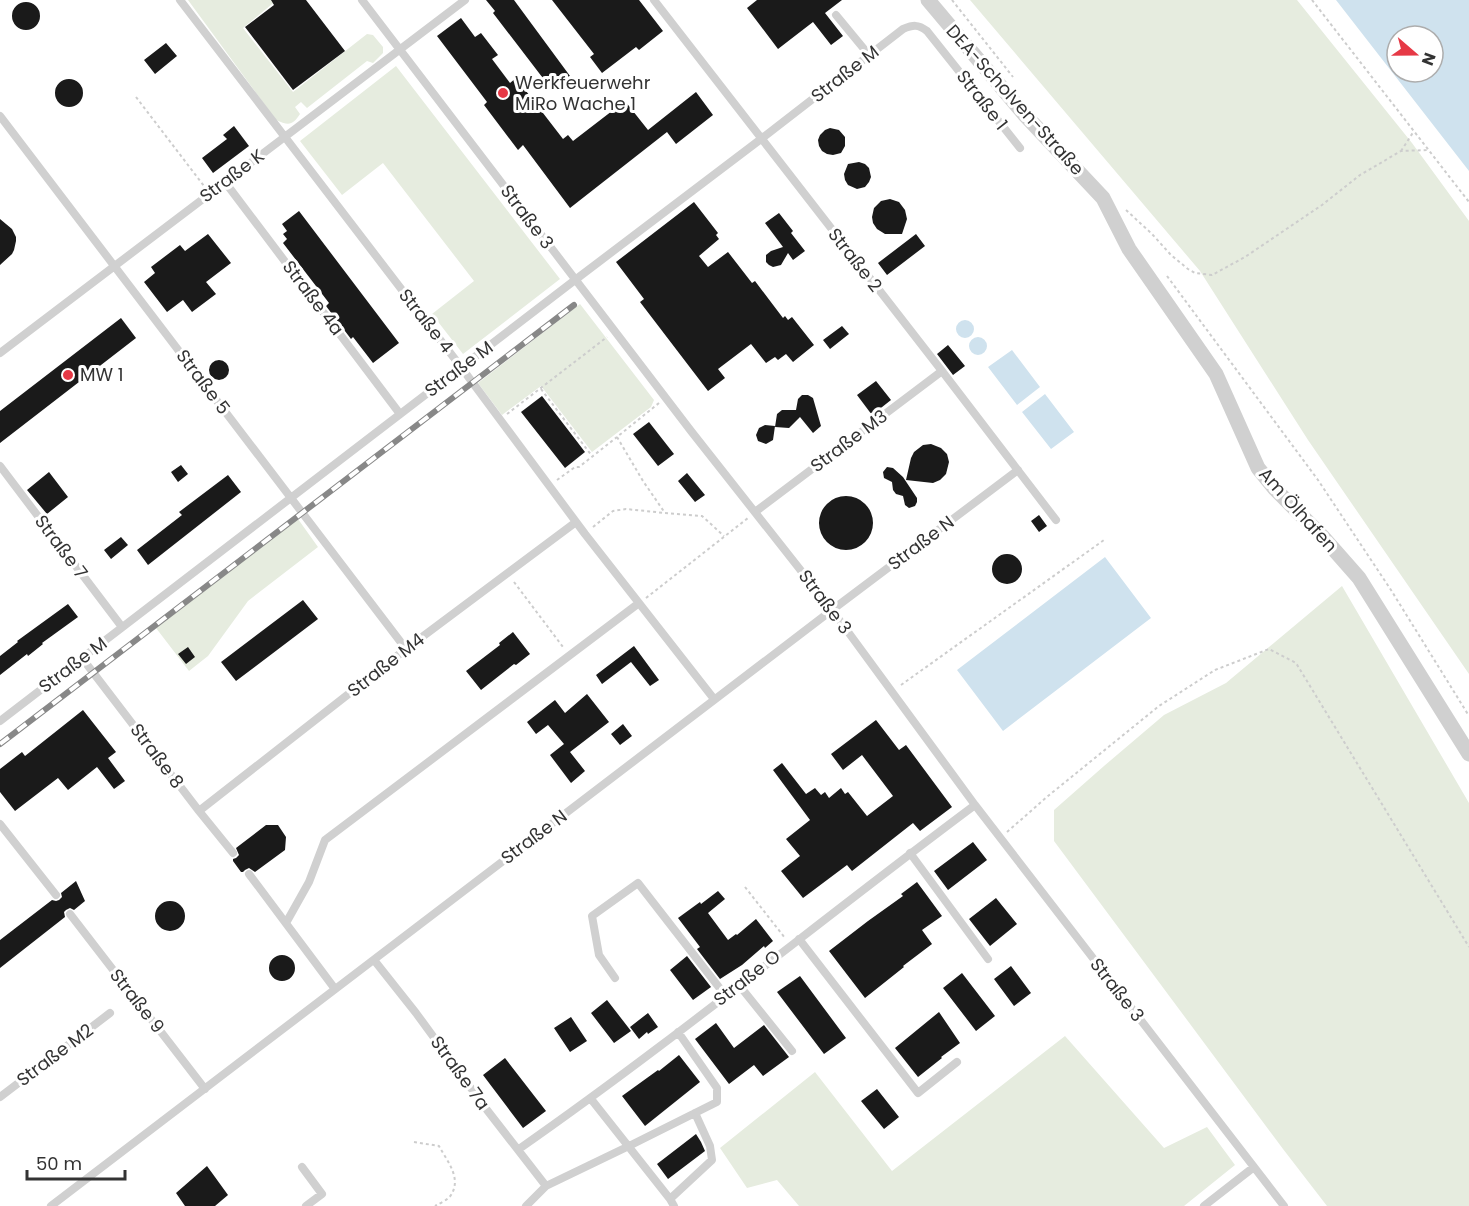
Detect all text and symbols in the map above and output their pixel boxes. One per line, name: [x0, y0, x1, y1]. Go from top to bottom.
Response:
street label: DEA-Scholven-Straße: [941, 19, 1090, 181]
north arrow: [1385, 24, 1445, 84]
street label: Straße M: [806, 39, 884, 108]
text: N: [1416, 49, 1441, 69]
street label: Straße 1: [951, 64, 1014, 135]
place label: Werkfeuerwehr MiRo Wache 1: [515, 70, 651, 116]
marker: Werkfeuerwehr MiRo Wache 1: [496, 86, 510, 100]
street label: Straße K: [194, 143, 269, 208]
street label: Straße 3: [495, 179, 560, 254]
street label: Straße 2: [823, 223, 888, 297]
street label: Straße 4a: [277, 255, 350, 340]
street label: Straße 4: [393, 283, 459, 358]
street label: Straße M: [419, 335, 498, 403]
street label: Straße 5: [171, 344, 236, 419]
place label: MW 1: [80, 362, 124, 387]
marker: MW 1: [61, 368, 75, 382]
street label: Straße M3: [805, 403, 892, 478]
street label: Am Ölhafen: [1254, 462, 1343, 558]
street label: Straße N: [882, 509, 959, 576]
street label: Straße 7: [29, 510, 94, 584]
street label: Straße 3: [793, 564, 858, 639]
street label: Straße M4: [342, 627, 429, 702]
street label: Straße M: [33, 631, 112, 699]
street label: Straße 8: [125, 718, 190, 793]
street label: Straße N: [495, 803, 572, 870]
street label: Straße O: [708, 944, 785, 1012]
street label: Straße 3: [1085, 953, 1150, 1027]
street label: Straße 9: [104, 963, 171, 1038]
street label: Straße M2: [11, 1018, 98, 1092]
street label: Straße 7a: [425, 1030, 496, 1115]
scale bar: [27, 1143, 124, 1181]
text: 50 m: [36, 1151, 82, 1176]

